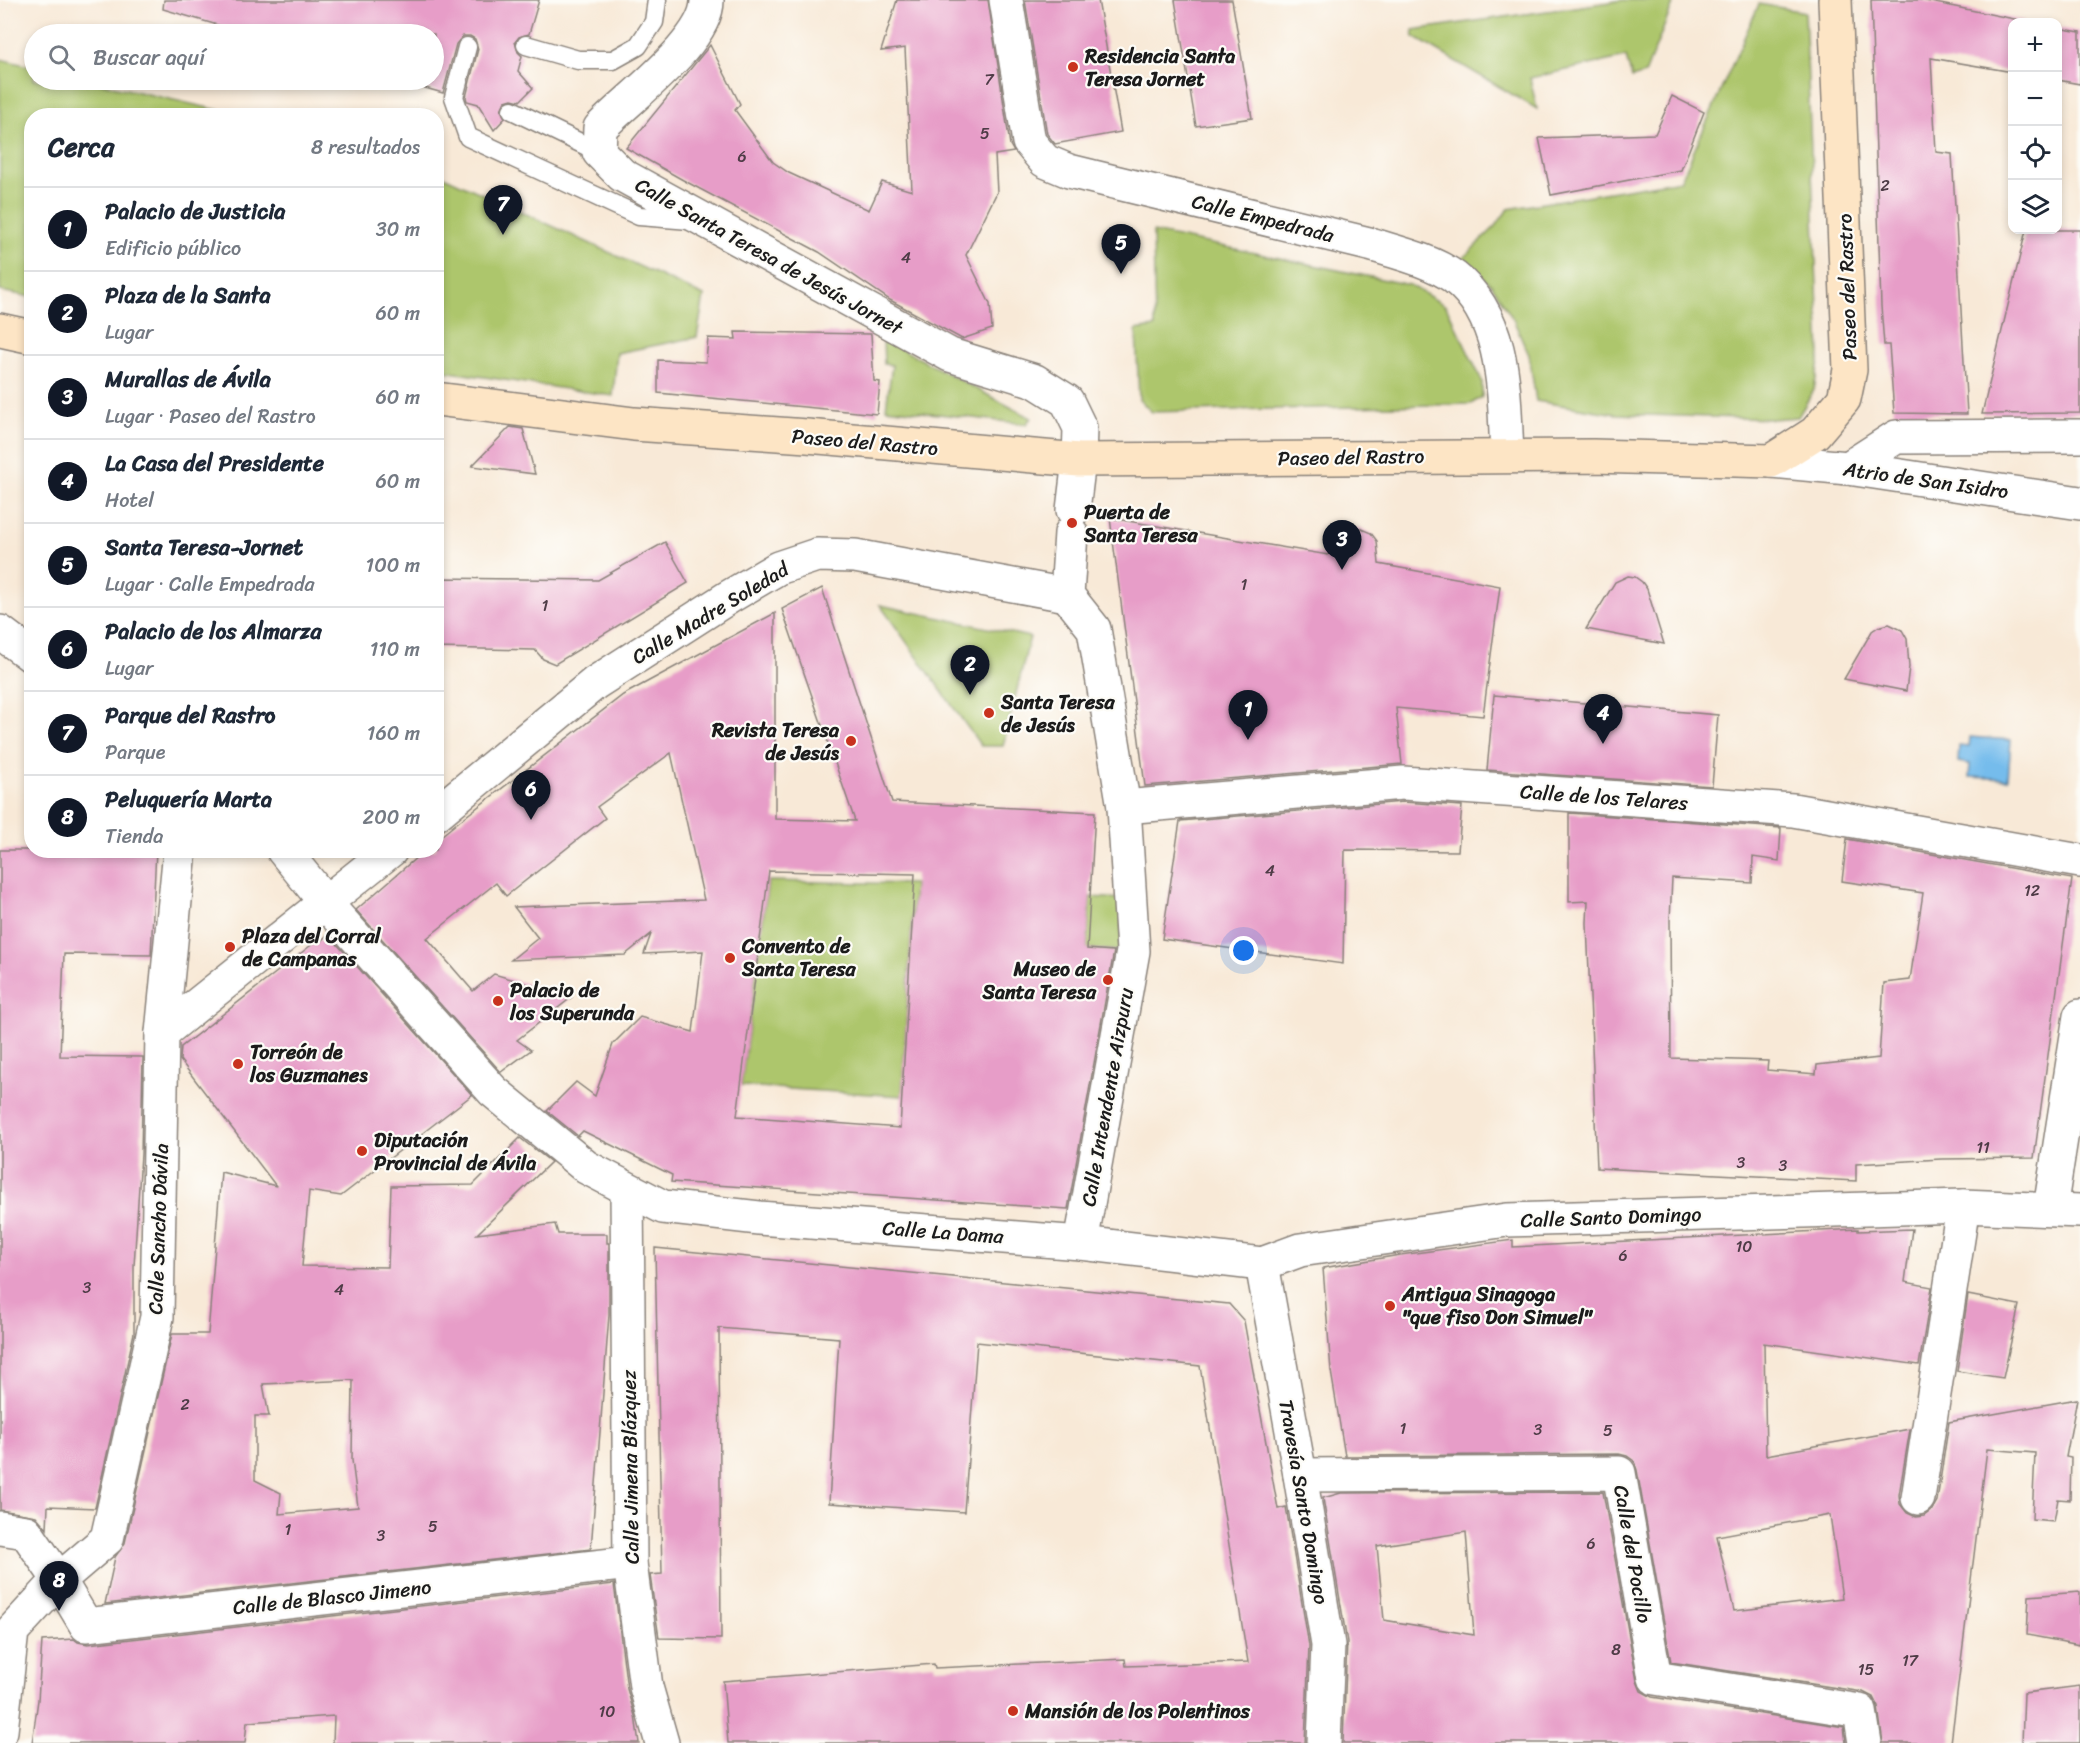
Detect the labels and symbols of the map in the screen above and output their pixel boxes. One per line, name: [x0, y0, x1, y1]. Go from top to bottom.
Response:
place label: Residencia Santa Teresa Jornet: [1084, 39, 1235, 97]
marker: Residencia Santa Teresa Jornet: [1066, 60, 1080, 74]
house number: 7: [984, 65, 994, 94]
house number: 5: [980, 119, 990, 148]
house number: 6: [737, 142, 747, 171]
street label: Calle Santa Teresa de Jesús Jornet: [628, 168, 910, 345]
house number: 2: [1880, 171, 1890, 200]
street label: Calle Empedrada: [1188, 184, 1339, 253]
pin: 7: [484, 186, 522, 235]
street label: Paseo del Rastro: [1827, 213, 1868, 361]
pin: 5: [1102, 224, 1140, 274]
house number: 4: [901, 243, 911, 272]
street label: Paseo del Rastro: [790, 419, 940, 466]
street label: Paseo del Rastro: [1277, 439, 1425, 476]
street label: Atrio de San Isidro: [1840, 451, 2011, 509]
place label: Puerta de Santa Teresa: [1083, 495, 1198, 553]
marker: Puerta de Santa Teresa: [1065, 516, 1079, 530]
pin: 3: [1322, 520, 1362, 570]
street label: Calle Madre Soledad: [625, 552, 797, 674]
house number: 1: [1241, 570, 1248, 599]
house number: 1: [542, 591, 549, 620]
pin: 2: [950, 646, 990, 695]
place label: Santa Teresa de Jesús: [1000, 685, 1115, 743]
pin: 1: [1228, 690, 1268, 740]
pin: 4: [1584, 694, 1622, 744]
marker: Santa Teresa de Jesús: [982, 706, 996, 720]
place label: Revista Teresa de Jesús: [711, 713, 840, 771]
marker: Revista Teresa de Jesús: [844, 734, 858, 748]
pin: 6: [512, 770, 550, 820]
street label: Calle de los Telares: [1519, 774, 1690, 821]
house number: 4: [1265, 856, 1275, 885]
house number: 12: [2024, 876, 2040, 905]
place label: Plaza del Corral de Campanas: [242, 919, 382, 977]
place label: Convento de Santa Teresa: [741, 929, 856, 987]
your location: [1229, 936, 1258, 965]
marker: Plaza del Corral de Campanas: [223, 940, 237, 954]
marker: Convento de Santa Teresa: [723, 951, 737, 965]
place label: Museo de Santa Teresa: [981, 952, 1097, 1010]
place label: Palacio de los Superunda: [509, 973, 635, 1031]
marker: Museo de Santa Teresa: [1101, 973, 1115, 987]
street label: Calle Intendente Aizpuru: [1071, 985, 1144, 1209]
marker: Palacio de los Superunda: [491, 994, 505, 1008]
place label: Torreón de los Guzmanes: [249, 1035, 368, 1093]
marker: Torreón de los Guzmanes: [231, 1057, 245, 1071]
place label: Diputación Provincial de Ávila: [374, 1123, 536, 1181]
house number: 11: [1976, 1133, 1990, 1162]
street label: Calle Sancho Dávila: [138, 1143, 179, 1315]
marker: Diputación Provincial de Ávila: [355, 1144, 369, 1158]
house number: 3: [1737, 1148, 1746, 1177]
house number: 3: [1779, 1151, 1788, 1180]
street label: Calle Santo Domingo: [1520, 1197, 1702, 1238]
street label: Calle La Dama: [881, 1211, 1006, 1254]
house number: 10: [1736, 1232, 1752, 1261]
house number: 6: [1618, 1241, 1628, 1270]
house number: 3: [83, 1273, 92, 1302]
house number: 4: [334, 1275, 344, 1304]
place label: Antigua Sinagoga "que fiso Don Simuel": [1401, 1277, 1594, 1335]
marker: Antigua Sinagoga "que fiso Don Simuel": [1383, 1299, 1397, 1313]
street label: Calle Jimena Blázquez: [611, 1369, 650, 1564]
house number: 2: [180, 1390, 190, 1419]
street label: Travesía Santo Domingo: [1268, 1397, 1339, 1607]
house number: 1: [1400, 1414, 1407, 1443]
house number: 3: [1534, 1415, 1543, 1444]
house number: 5: [1603, 1416, 1613, 1445]
street label: Calle del Pocillo: [1603, 1482, 1662, 1626]
house number: 5: [428, 1512, 438, 1541]
house number: 1: [285, 1515, 292, 1544]
house number: 3: [377, 1521, 386, 1550]
house number: 6: [1586, 1529, 1596, 1558]
pin: 8: [40, 1562, 78, 1611]
street label: Calle de Blasco Jimeno: [231, 1570, 433, 1625]
house number: 8: [1611, 1635, 1621, 1664]
house number: 17: [1902, 1646, 1919, 1675]
house number: 15: [1858, 1655, 1875, 1684]
place label: Mansión de los Polentinos: [1024, 1694, 1251, 1729]
house number: 10: [599, 1697, 615, 1726]
marker: Mansión de los Polentinos: [1006, 1704, 1020, 1718]

